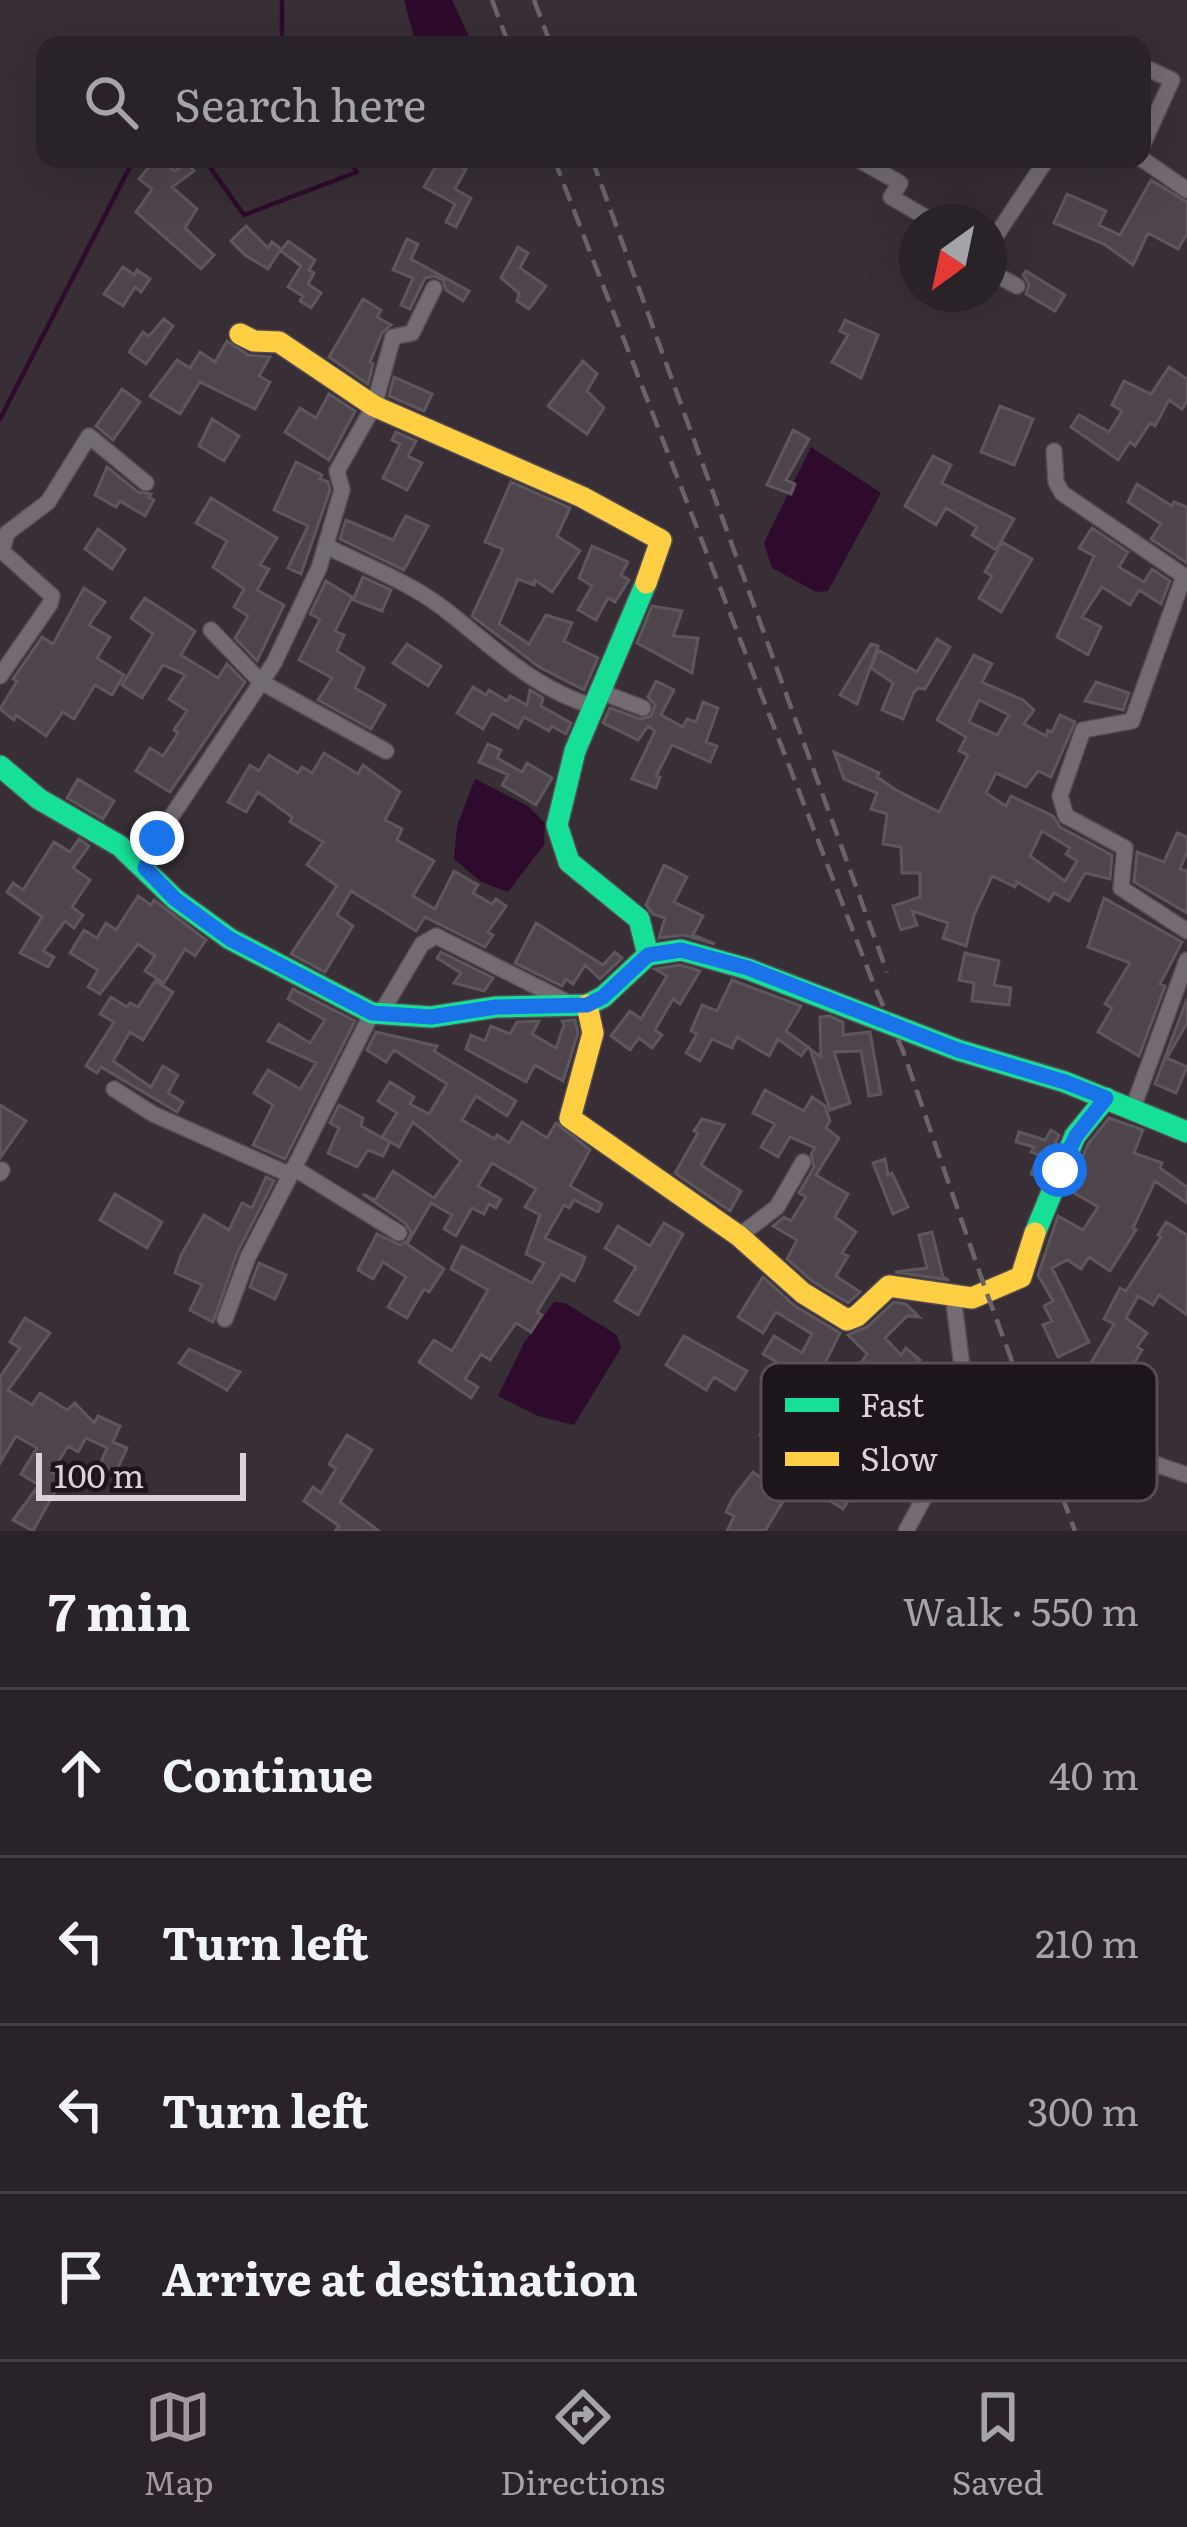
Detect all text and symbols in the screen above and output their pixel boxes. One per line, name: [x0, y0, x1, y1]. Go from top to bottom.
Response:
search box: [36, 36, 1151, 168]
icon: search: [78, 69, 144, 135]
text: Search here: [174, 69, 426, 136]
north arrow: [899, 204, 1007, 312]
route end: [130, 811, 184, 865]
route start: [1033, 1143, 1087, 1197]
legend: [761, 1363, 1157, 1501]
text: Fast: [860, 1378, 925, 1427]
text: Slow: [860, 1432, 938, 1481]
scale bar: [36, 1447, 246, 1500]
text: 100 m: [54, 1449, 144, 1498]
text: 7 min: [48, 1571, 191, 1647]
text: Walk · 550 m: [903, 1580, 1139, 1638]
text: Continue: [162, 1739, 373, 1806]
icon: ahead: [48, 1740, 114, 1806]
text: 40 m: [1049, 1744, 1139, 1802]
text: Turn left: [162, 1907, 369, 1974]
icon: left: [48, 1908, 114, 1974]
text: 210 m: [1035, 1912, 1139, 1970]
text: Turn left: [162, 2075, 369, 2142]
icon: left: [48, 2076, 114, 2142]
text: 300 m: [1027, 2080, 1139, 2138]
text: Arrive at destination: [162, 2243, 638, 2310]
icon: arrive: [48, 2244, 114, 2310]
tab: Map: [143, 2384, 214, 2505]
tab: Directions: [500, 2384, 665, 2505]
tab: Saved: [952, 2384, 1044, 2505]

